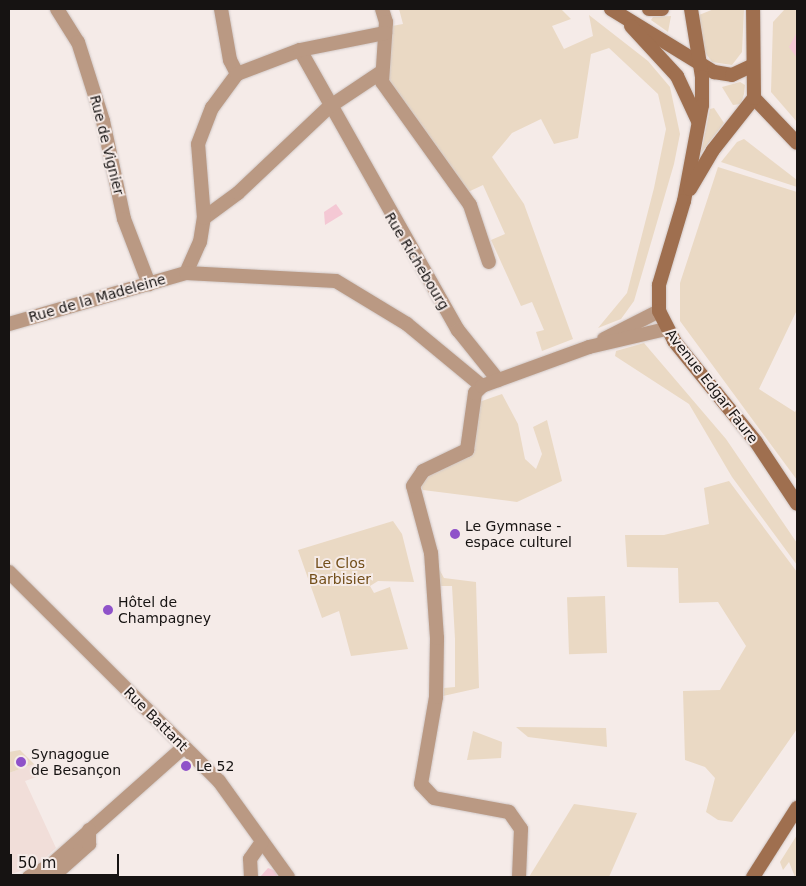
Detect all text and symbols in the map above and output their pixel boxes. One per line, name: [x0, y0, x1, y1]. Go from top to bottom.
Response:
street label: Rue de Vignier: [86, 93, 128, 197]
street label: Rue Richebourg: [381, 209, 453, 313]
street label: Rue de la Madeleine: [26, 270, 168, 326]
street label: Avenue Edgar Faure: [662, 326, 762, 446]
place label: Le Gymnase - espace culturel: [465, 518, 572, 550]
marker: Le Gymnase - espace culturel: [449, 528, 461, 540]
park label: Le Clos Barbisier: [309, 555, 371, 588]
place label: Hôtel de Champagney: [118, 594, 211, 626]
marker: Hôtel de Champagney: [102, 604, 114, 616]
street label: Rue Battant: [121, 684, 191, 754]
place label: Synagogue de Besançon: [31, 746, 121, 779]
marker: Synagogue de Besançon: [15, 756, 27, 768]
place label: Le 52: [196, 758, 234, 774]
marker: Le 52: [180, 760, 192, 772]
scale bar: [12, 844, 121, 876]
text: 50 m: [18, 854, 56, 872]

